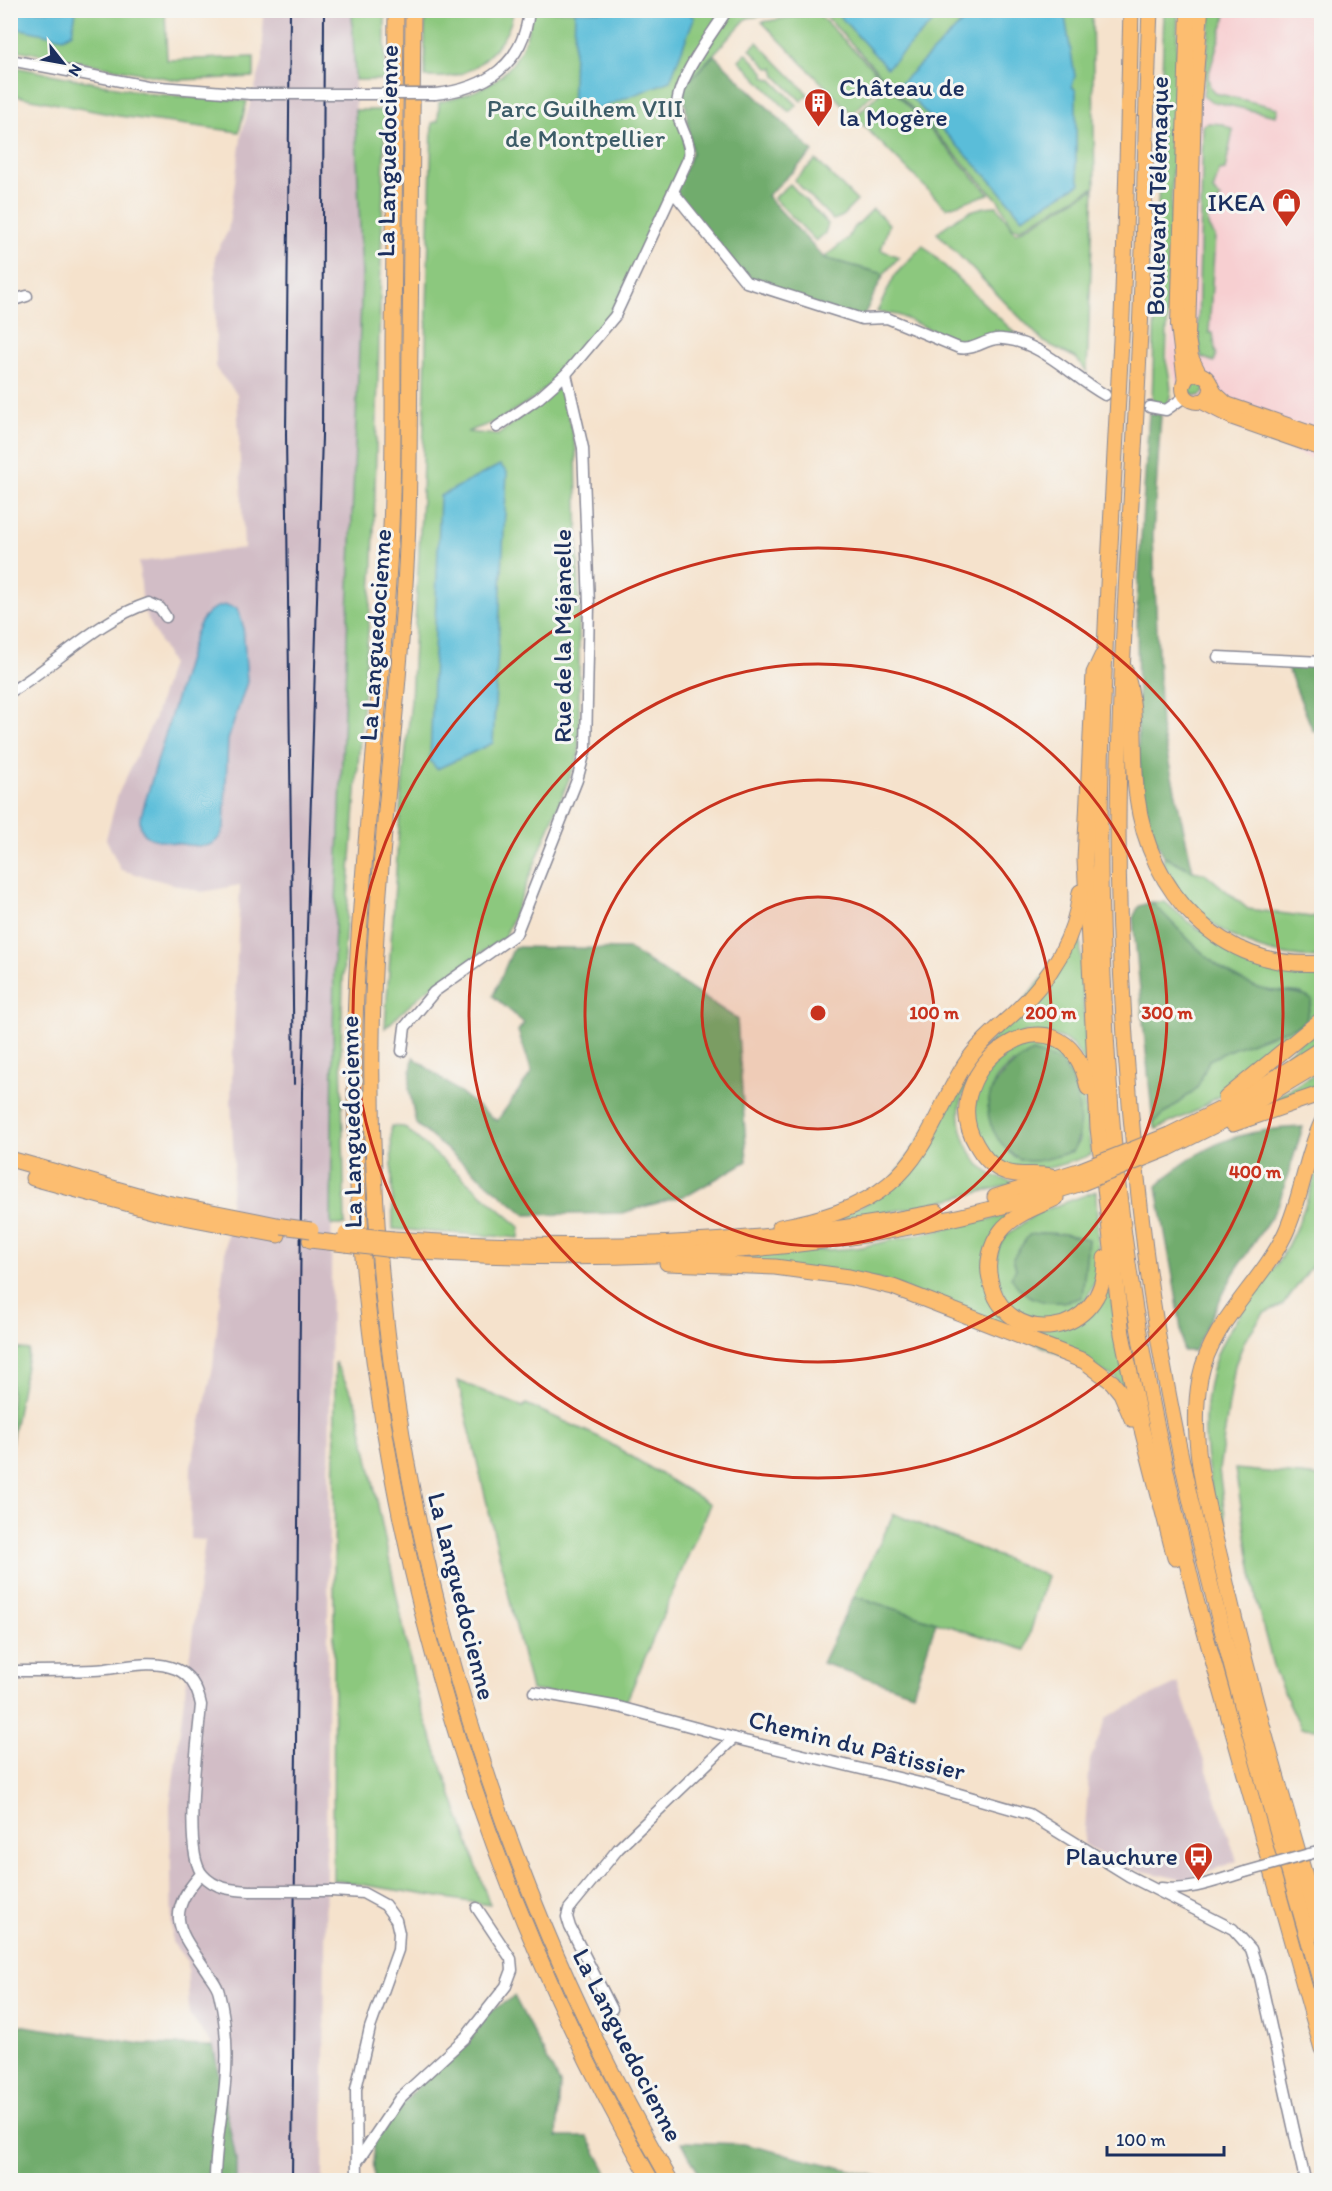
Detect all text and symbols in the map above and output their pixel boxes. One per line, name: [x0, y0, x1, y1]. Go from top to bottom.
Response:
north arrow: [33, 33, 93, 93]
street label: La Languedocienne: [369, 44, 405, 258]
text: N: [65, 61, 86, 80]
place label: Château de la Mogère: [839, 71, 965, 133]
street label: Boulevard Télémaque: [1139, 76, 1175, 316]
building icon: Château de la Mogère: [802, 86, 834, 128]
park label: Parc Guilhem VIII de Montpellier: [487, 92, 683, 154]
place label: IKEA: [1207, 186, 1265, 218]
shop icon: IKEA: [1270, 186, 1302, 228]
street label: La Languedocienne: [352, 528, 398, 742]
street label: Rue de la Méjanelle: [546, 529, 578, 743]
text: 100 m: [909, 1002, 960, 1024]
text: 200 m: [1026, 1002, 1077, 1024]
text: 300 m: [1141, 1002, 1193, 1024]
centre of rings: [808, 1003, 828, 1023]
street label: La Languedocienne: [333, 1015, 369, 1229]
text: 400 m: [1229, 1161, 1282, 1183]
street label: La Languedocienne: [421, 1489, 503, 1703]
street label: Chemin du Pâtissier: [745, 1703, 969, 1787]
place label: Plauchure: [1065, 1840, 1178, 1872]
bus stop icon: Plauchure: [1183, 1840, 1215, 1882]
street label: La Languedocienne: [565, 1943, 691, 2147]
scale bar: [1107, 2119, 1224, 2157]
text: 100 m: [1116, 2129, 1166, 2151]

